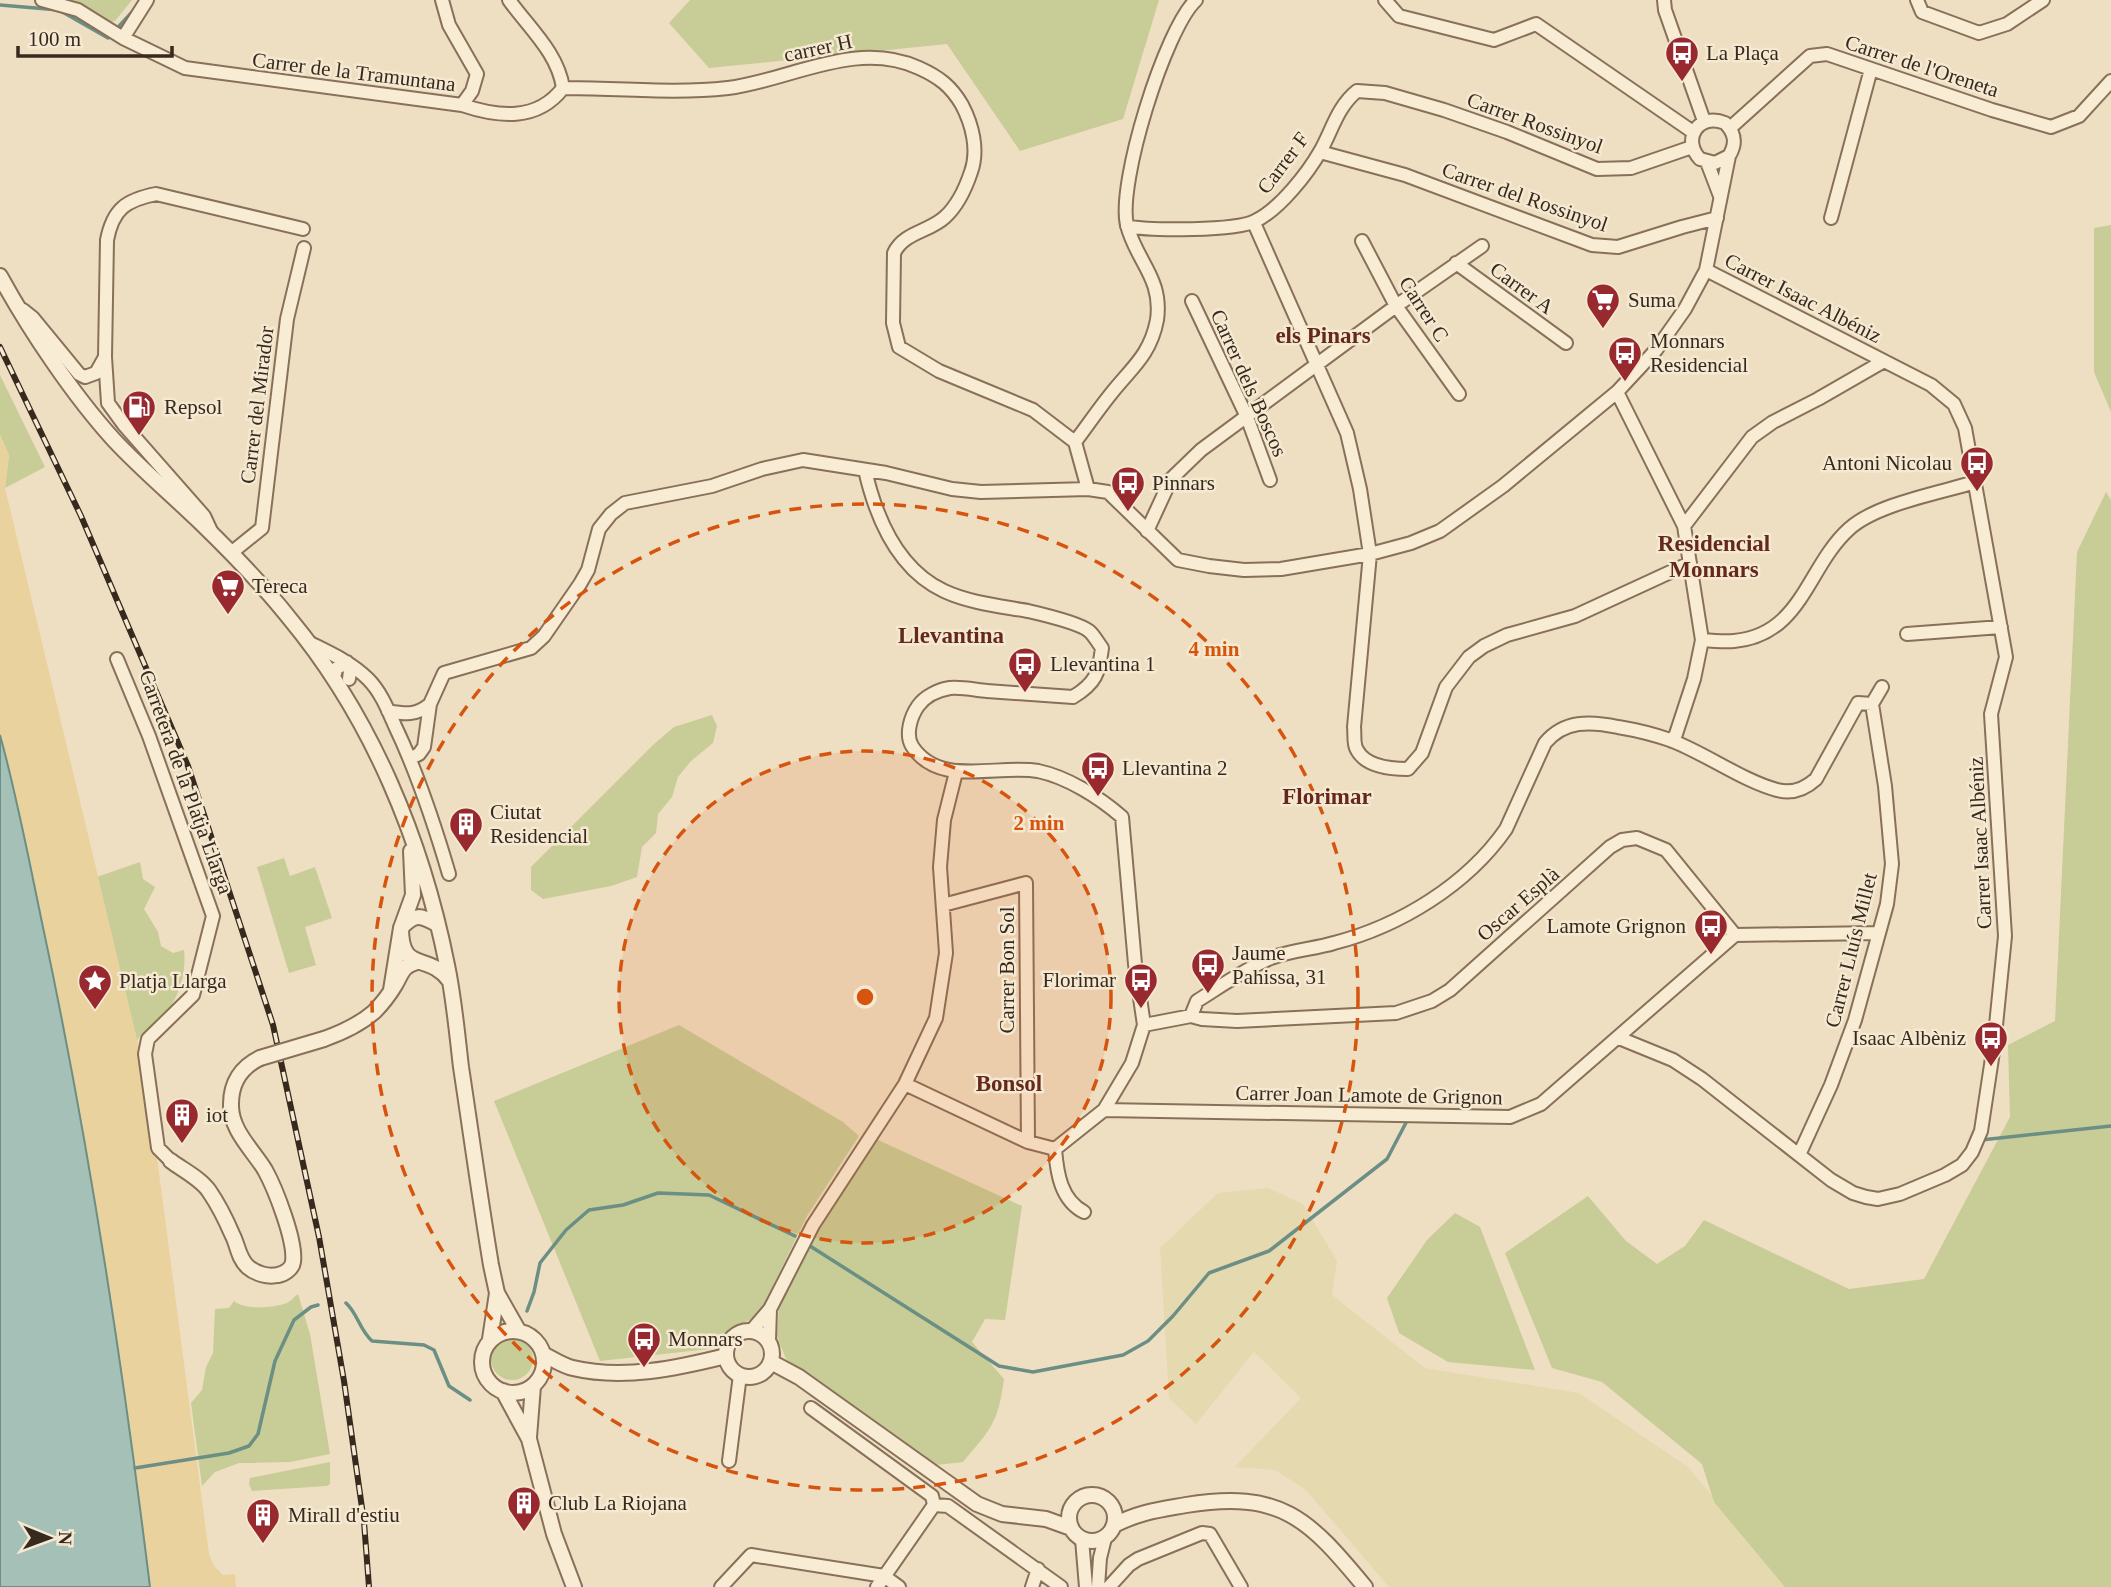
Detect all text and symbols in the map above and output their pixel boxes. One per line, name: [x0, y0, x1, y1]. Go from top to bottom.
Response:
scale bar: [18, 14, 172, 58]
text: 100 m: [28, 27, 81, 51]
street label: carrer H: [782, 29, 854, 67]
street label: Carrer de l'Oreneta: [1842, 30, 2002, 102]
bus stop icon: La Plaça: [1663, 34, 1701, 83]
place label: La Plaça: [1706, 41, 1780, 65]
street label: Carrer de la Tramuntana: [251, 48, 458, 96]
street label: Carrer Rossinyol: [1464, 87, 1606, 159]
street label: Carrer F: [1252, 128, 1314, 198]
street label: Carrer del Rossinyol: [1439, 157, 1611, 237]
street label: Carrer Isaac Albéniz: [1721, 248, 1885, 348]
street label: Carrer A: [1485, 257, 1559, 320]
street label: Carrer C: [1394, 272, 1454, 346]
supermarket icon: Suma: [1584, 281, 1622, 330]
place label: Suma: [1628, 288, 1677, 312]
street label: Carrer dels Boscos: [1206, 306, 1292, 460]
district label: els Pinars: [1275, 323, 1371, 348]
street label: Carrer del Mirador: [235, 325, 279, 485]
place label: Monnars Residencial: [1650, 329, 1748, 377]
bus stop icon: Monnars Residencial: [1606, 334, 1644, 383]
fuel station icon: Repsol: [120, 388, 158, 437]
place label: Repsol: [164, 395, 223, 419]
bus stop icon: Antoni Nicolau: [1958, 444, 1996, 493]
place label: Antoni Nicolau: [1822, 451, 1952, 475]
bus stop icon: Pinnars: [1109, 464, 1147, 513]
place label: Pinnars: [1152, 471, 1215, 495]
district label: Residencial Monnars: [1658, 531, 1770, 582]
supermarket icon: Tereca: [209, 567, 247, 616]
place label: Tereca: [252, 574, 308, 598]
district label: Llevantina: [898, 623, 1005, 648]
text: 4 min: [1189, 637, 1240, 661]
bus stop icon: Llevantina 1: [1006, 645, 1044, 694]
place label: Llevantina 1: [1050, 652, 1156, 676]
street label: Carretera de la Platja Llarga: [134, 667, 238, 898]
bus stop icon: Llevantina 2: [1079, 749, 1117, 798]
place label: Llevantina 2: [1122, 756, 1228, 780]
street label: Carrer Isaac Albéniz: [1964, 756, 1996, 930]
district label: Florimar: [1282, 784, 1372, 809]
place label: Ciutat Residencial: [490, 800, 588, 848]
building icon: Ciutat Residencial: [447, 805, 485, 854]
text: 2 min: [1014, 811, 1065, 835]
street label: Oscar Esplà: [1472, 861, 1564, 946]
street label: Carrer Lluís Millet: [1820, 870, 1882, 1030]
street label: Carrer Bon Sol: [995, 906, 1019, 1034]
bus stop icon: Lamote Grignon: [1692, 907, 1730, 956]
place label: Lamote Grignon: [1547, 914, 1686, 938]
place label: Jaume Pahissa, 31: [1232, 941, 1327, 989]
bus stop icon: Jaume Pahissa, 31: [1189, 946, 1227, 995]
bus stop icon: Florimar: [1122, 961, 1160, 1010]
place icon: Platja Llarga: [76, 962, 114, 1011]
place label: Florimar: [1043, 968, 1116, 992]
place label: Platja Llarga: [119, 969, 227, 993]
centre of rings: [853, 985, 877, 1009]
bus stop icon: Isaac Albèniz: [1972, 1019, 2010, 1068]
place label: Isaac Albèniz: [1852, 1026, 1966, 1050]
district label: Bonsol: [976, 1071, 1042, 1096]
street label: Carrer Joan Lamote de Grignon: [1235, 1081, 1503, 1109]
building icon: iot: [163, 1096, 201, 1145]
place label: iot: [206, 1103, 228, 1127]
bus stop icon: Monnars: [625, 1320, 663, 1369]
place label: Monnars: [668, 1327, 743, 1351]
building icon: Club La Riojana: [505, 1484, 543, 1533]
place label: Club La Riojana: [548, 1491, 687, 1515]
building icon: Mirall d'estiu: [244, 1496, 282, 1545]
north arrow: [14, 1503, 84, 1573]
place label: Mirall d'estiu: [288, 1503, 400, 1527]
text: N: [55, 1531, 76, 1546]

